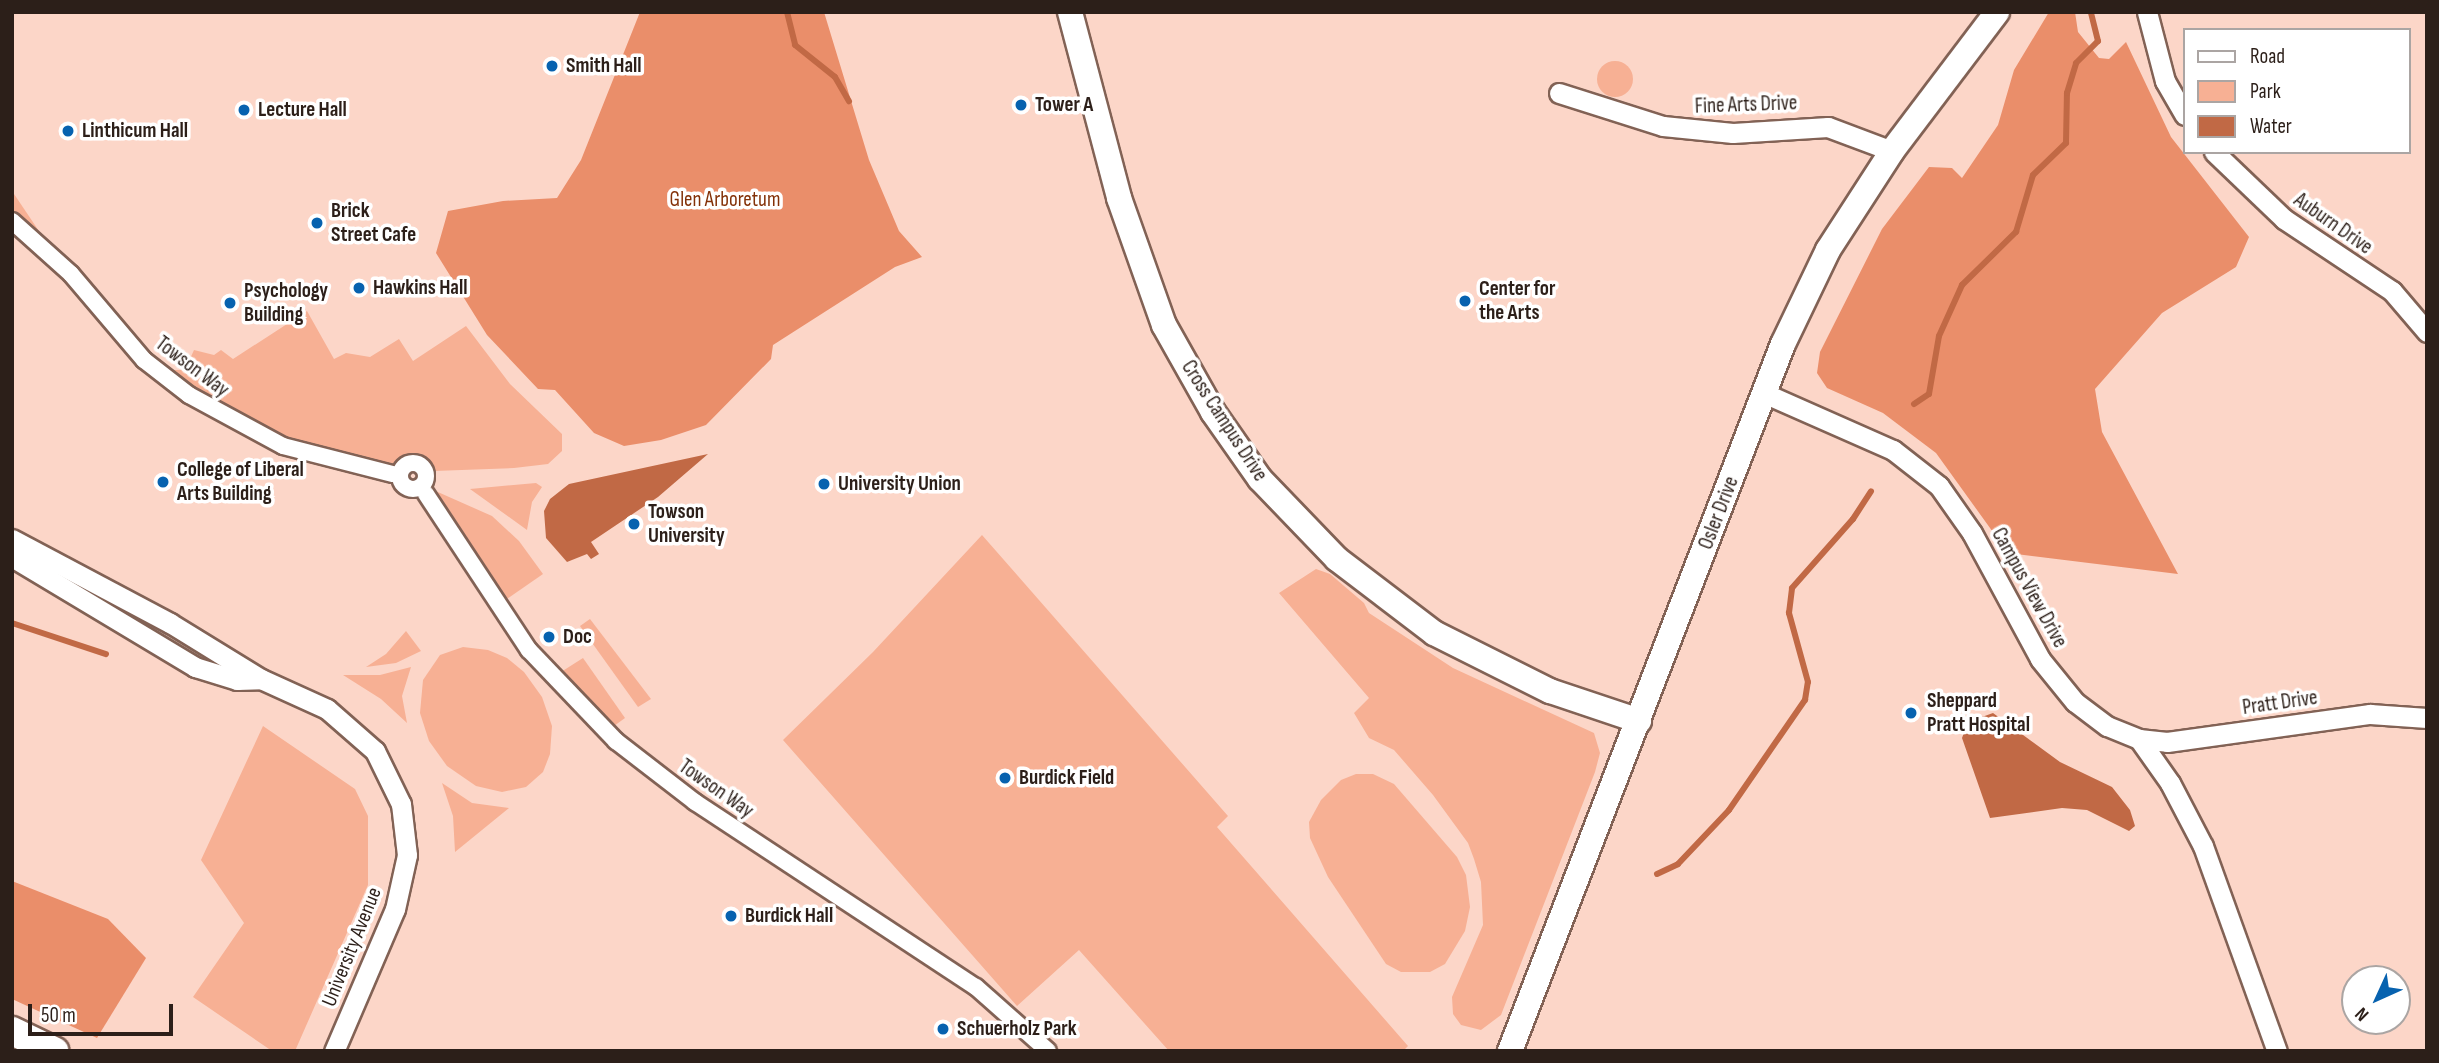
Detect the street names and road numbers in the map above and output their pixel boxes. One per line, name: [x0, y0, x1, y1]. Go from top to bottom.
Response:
street label: Fine Arts Drive: [1694, 91, 1798, 119]
street label: Auburn Drive: [2289, 188, 2377, 260]
street label: Towson Way: [150, 331, 234, 403]
street label: Cross Campus Drive: [1176, 356, 1272, 486]
street label: Osler Drive: [1694, 473, 1744, 553]
street label: Campus View Drive: [1986, 524, 2072, 652]
street label: Pratt Drive: [2241, 685, 2319, 721]
street label: Towson Way: [674, 754, 758, 824]
street label: University Avenue: [317, 884, 387, 1010]

